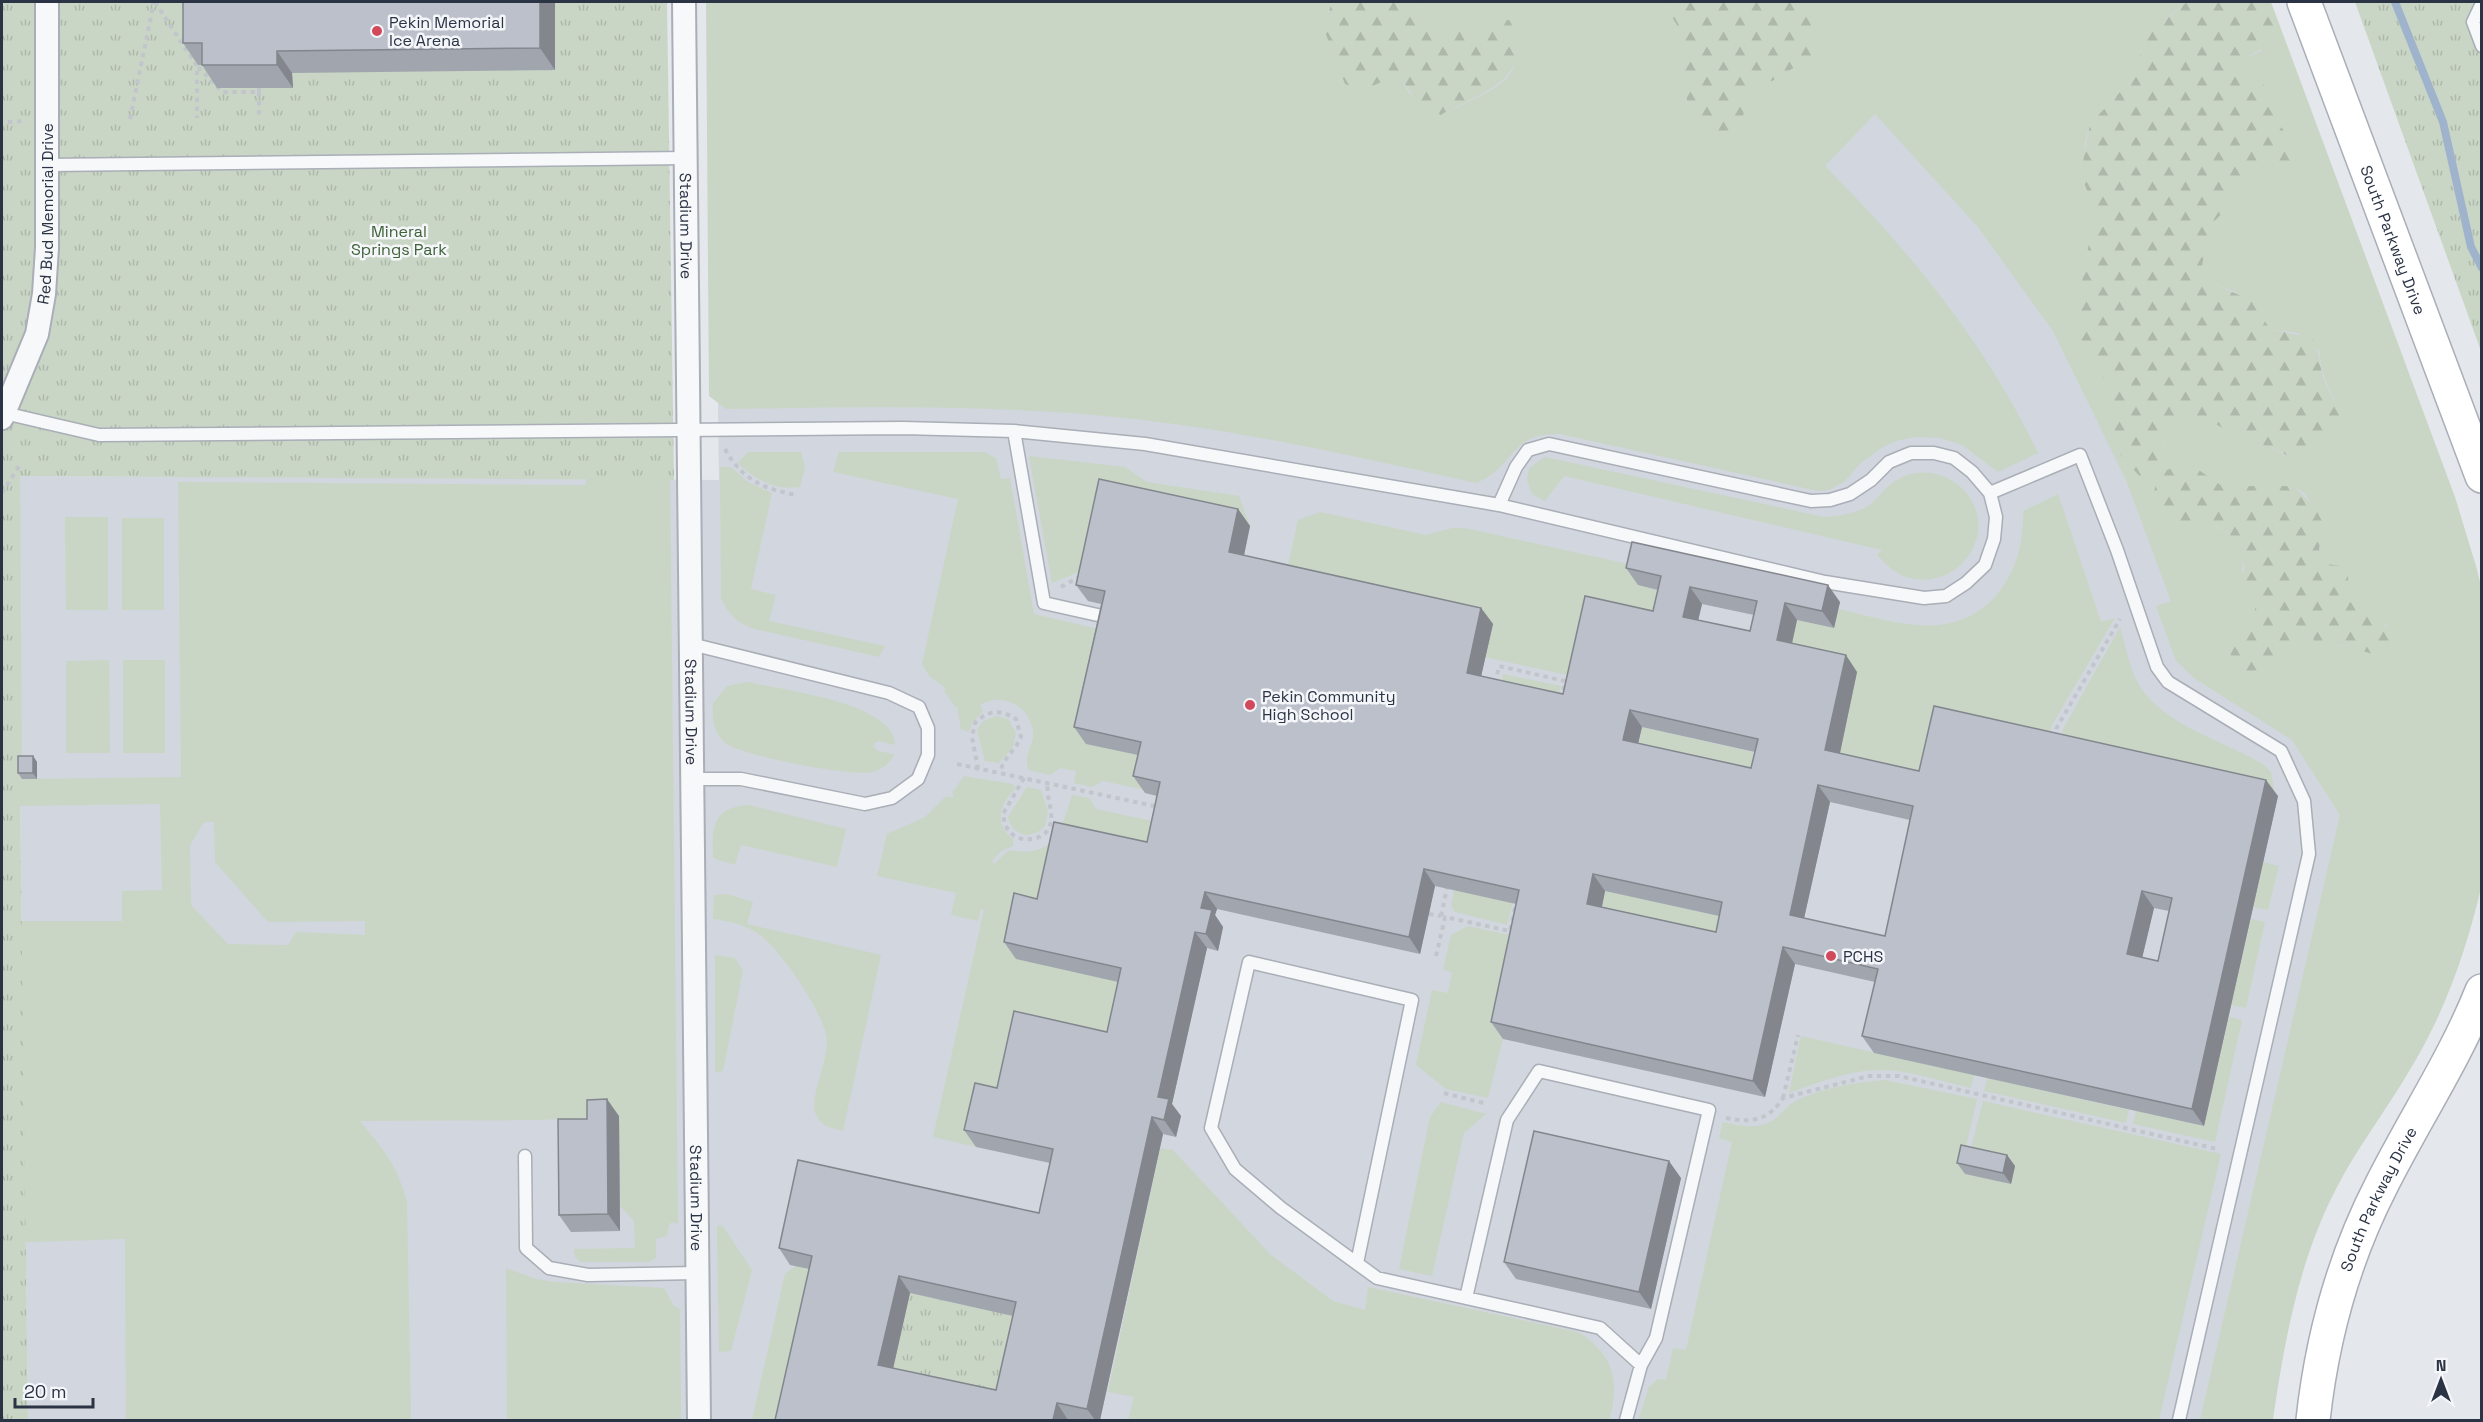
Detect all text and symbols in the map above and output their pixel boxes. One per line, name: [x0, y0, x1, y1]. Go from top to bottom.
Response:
place label: Pekin Memorial Ice Arena: [389, 12, 504, 51]
marker: Pekin Memorial Ice Arena: [370, 24, 384, 38]
street label: Red Bud Memorial Drive: [32, 123, 58, 306]
street label: South Parkway Drive: [2356, 162, 2431, 317]
street label: Stadium Drive: [675, 173, 697, 279]
park label: Mineral Springs Park: [351, 221, 447, 260]
street label: Stadium Drive: [680, 659, 703, 765]
place label: Pekin Community High School: [1262, 686, 1396, 725]
marker: Pekin Community High School: [1243, 698, 1257, 712]
place label: PCHS: [1843, 946, 1883, 967]
marker: PCHS: [1824, 949, 1838, 963]
street label: South Parkway Drive: [2335, 1123, 2421, 1274]
street label: Stadium Drive: [686, 1145, 708, 1251]
north arrow: [2411, 1350, 2471, 1410]
text: N: [2436, 1355, 2446, 1376]
scale bar: [15, 1371, 93, 1409]
text: 20 m: [24, 1380, 67, 1403]

